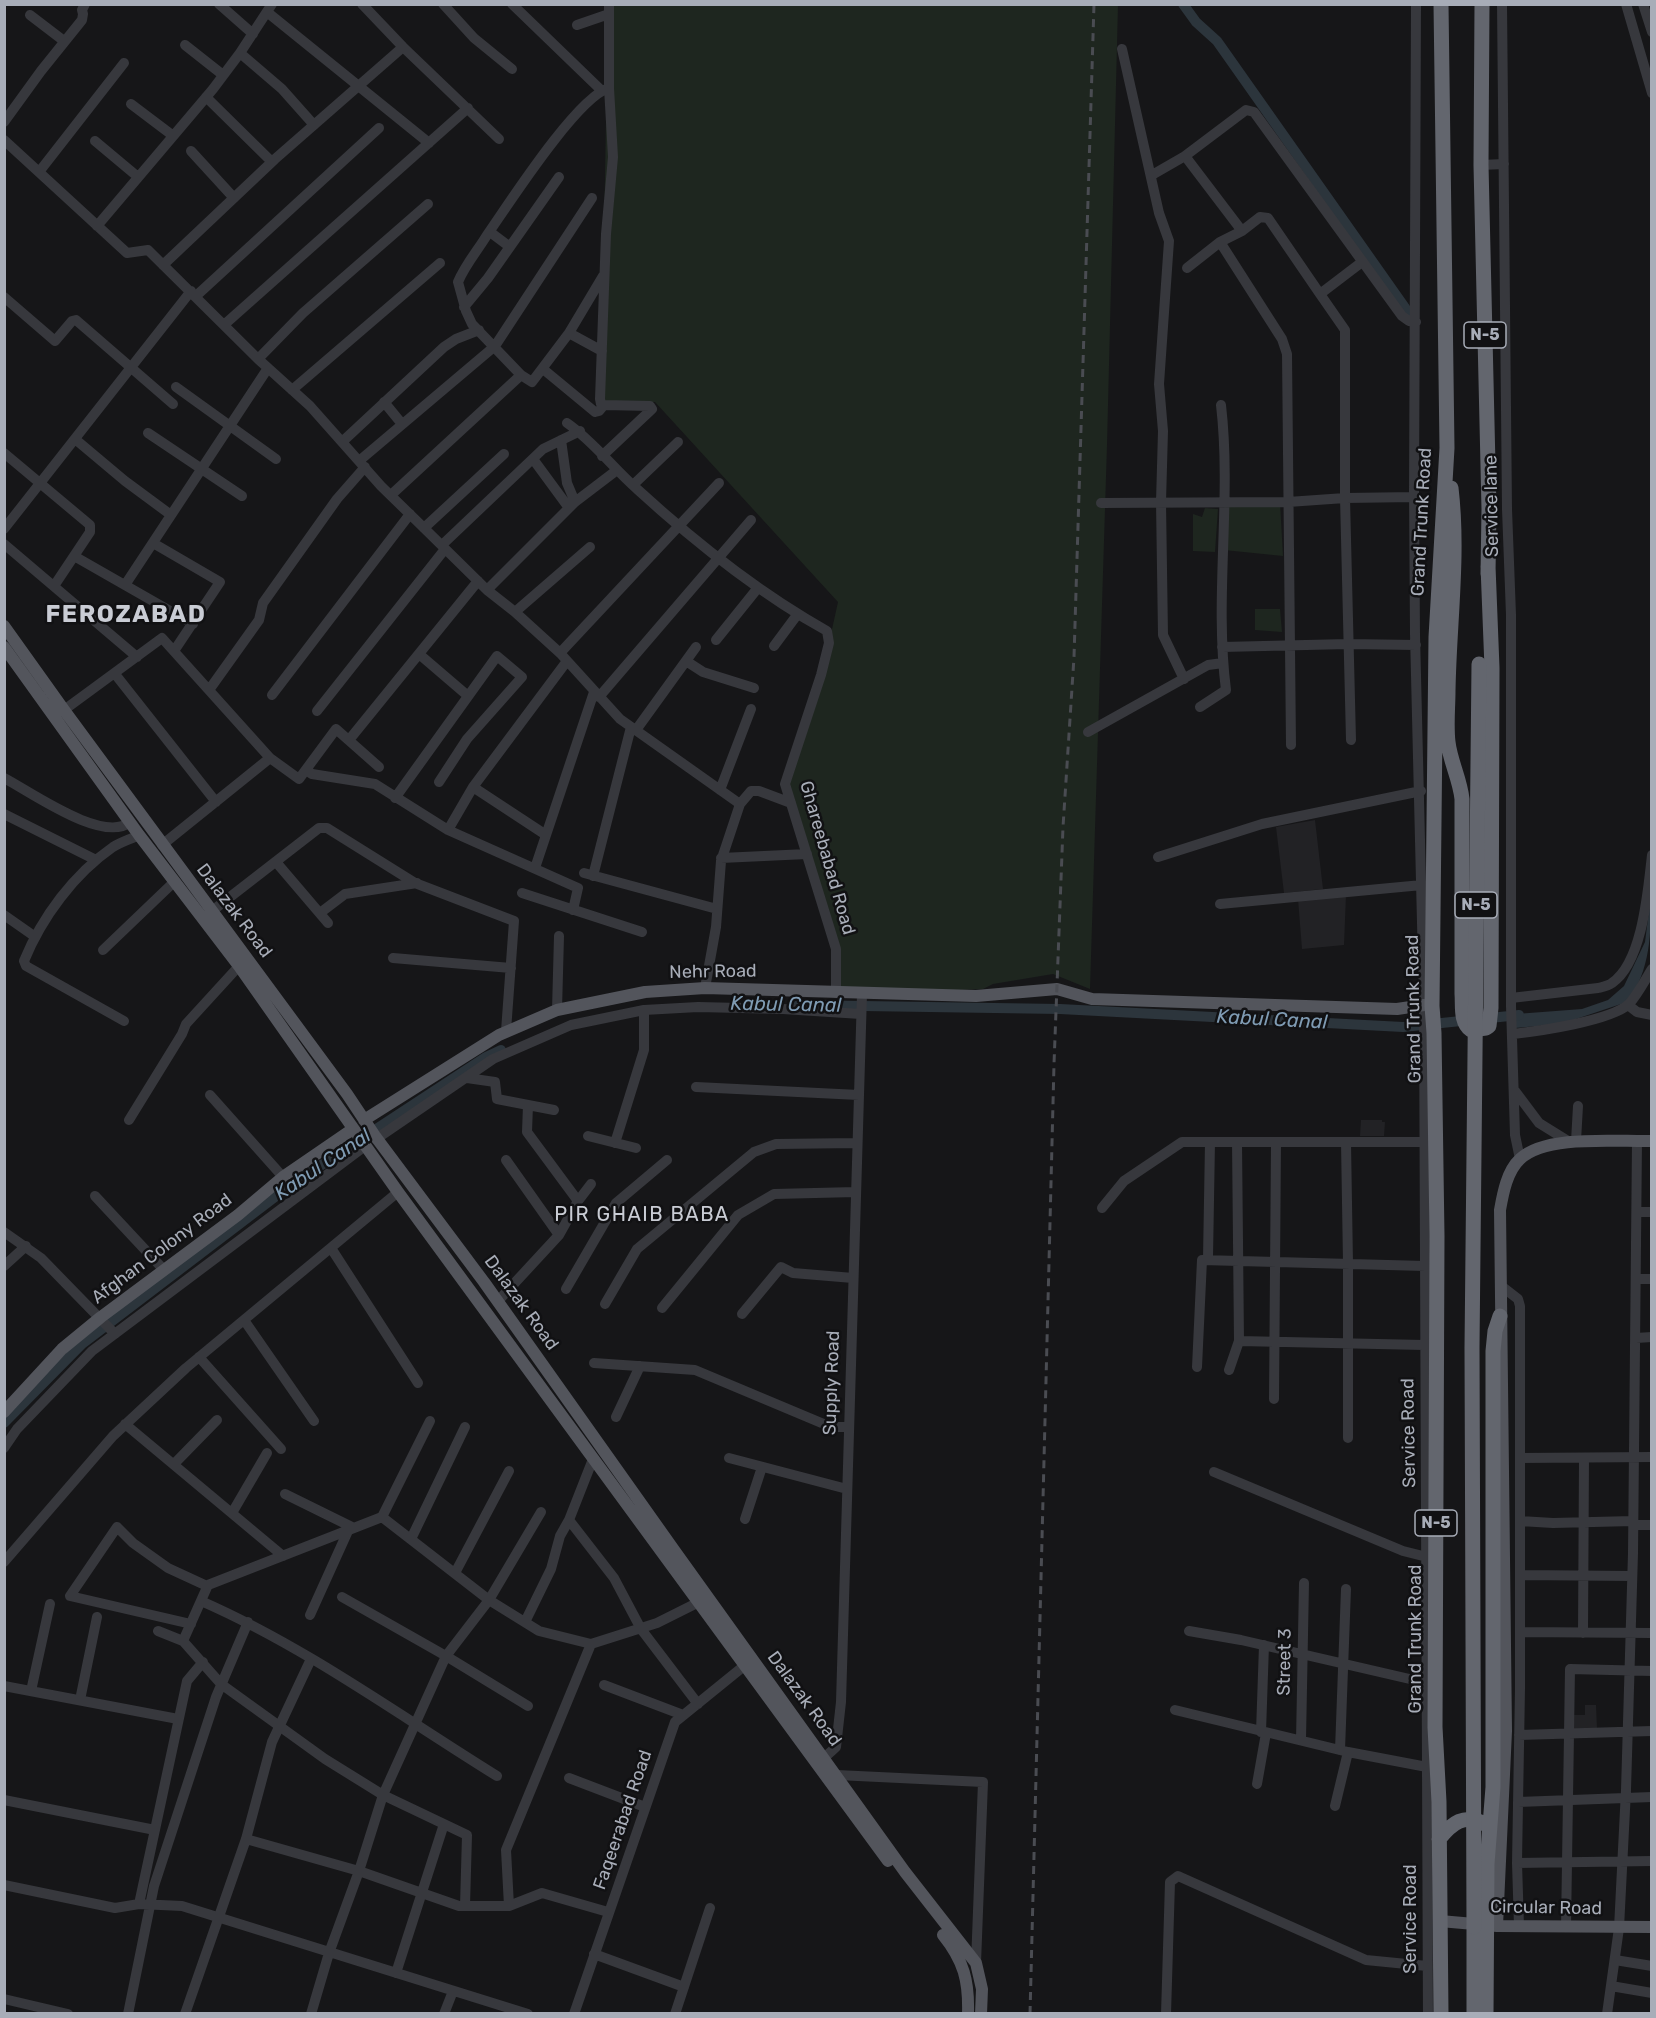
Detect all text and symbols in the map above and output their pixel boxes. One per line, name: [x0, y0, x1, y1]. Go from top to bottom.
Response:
road number: N-5: [1464, 322, 1506, 348]
street label: Grand Trunk Road: [1407, 447, 1437, 597]
street label: Service lane: [1480, 455, 1504, 557]
district label: FEROZABAD: [46, 601, 206, 629]
street label: Ghareebabad Road: [795, 779, 859, 937]
street label: Dalazak Road: [192, 860, 276, 962]
road number: N-5: [1455, 892, 1497, 918]
street label: Grand Trunk Road: [1402, 934, 1426, 1084]
street label: Nehr Road: [669, 960, 757, 984]
water label: Kabul Canal: [730, 992, 842, 1018]
water label: Kabul Canal: [1216, 1005, 1328, 1035]
water label: Kabul Canal: [270, 1124, 376, 1206]
street label: Afghan Colony Road: [88, 1189, 236, 1309]
district label: PIR GHAIB BABA: [554, 1203, 730, 1227]
street label: Dalazak Road: [479, 1251, 563, 1355]
street label: Supply Road: [819, 1330, 845, 1436]
street label: Service Road: [1397, 1378, 1421, 1488]
road number: N-5: [1415, 1510, 1457, 1536]
street label: Grand Trunk Road: [1405, 1565, 1427, 1713]
street label: Street 3: [1274, 1628, 1296, 1696]
street label: Dalazak Road: [762, 1647, 846, 1751]
street label: Faqeerabad Road: [589, 1748, 657, 1892]
street label: Service Road: [1400, 1864, 1422, 1974]
street label: Circular Road: [1490, 1896, 1602, 1920]

